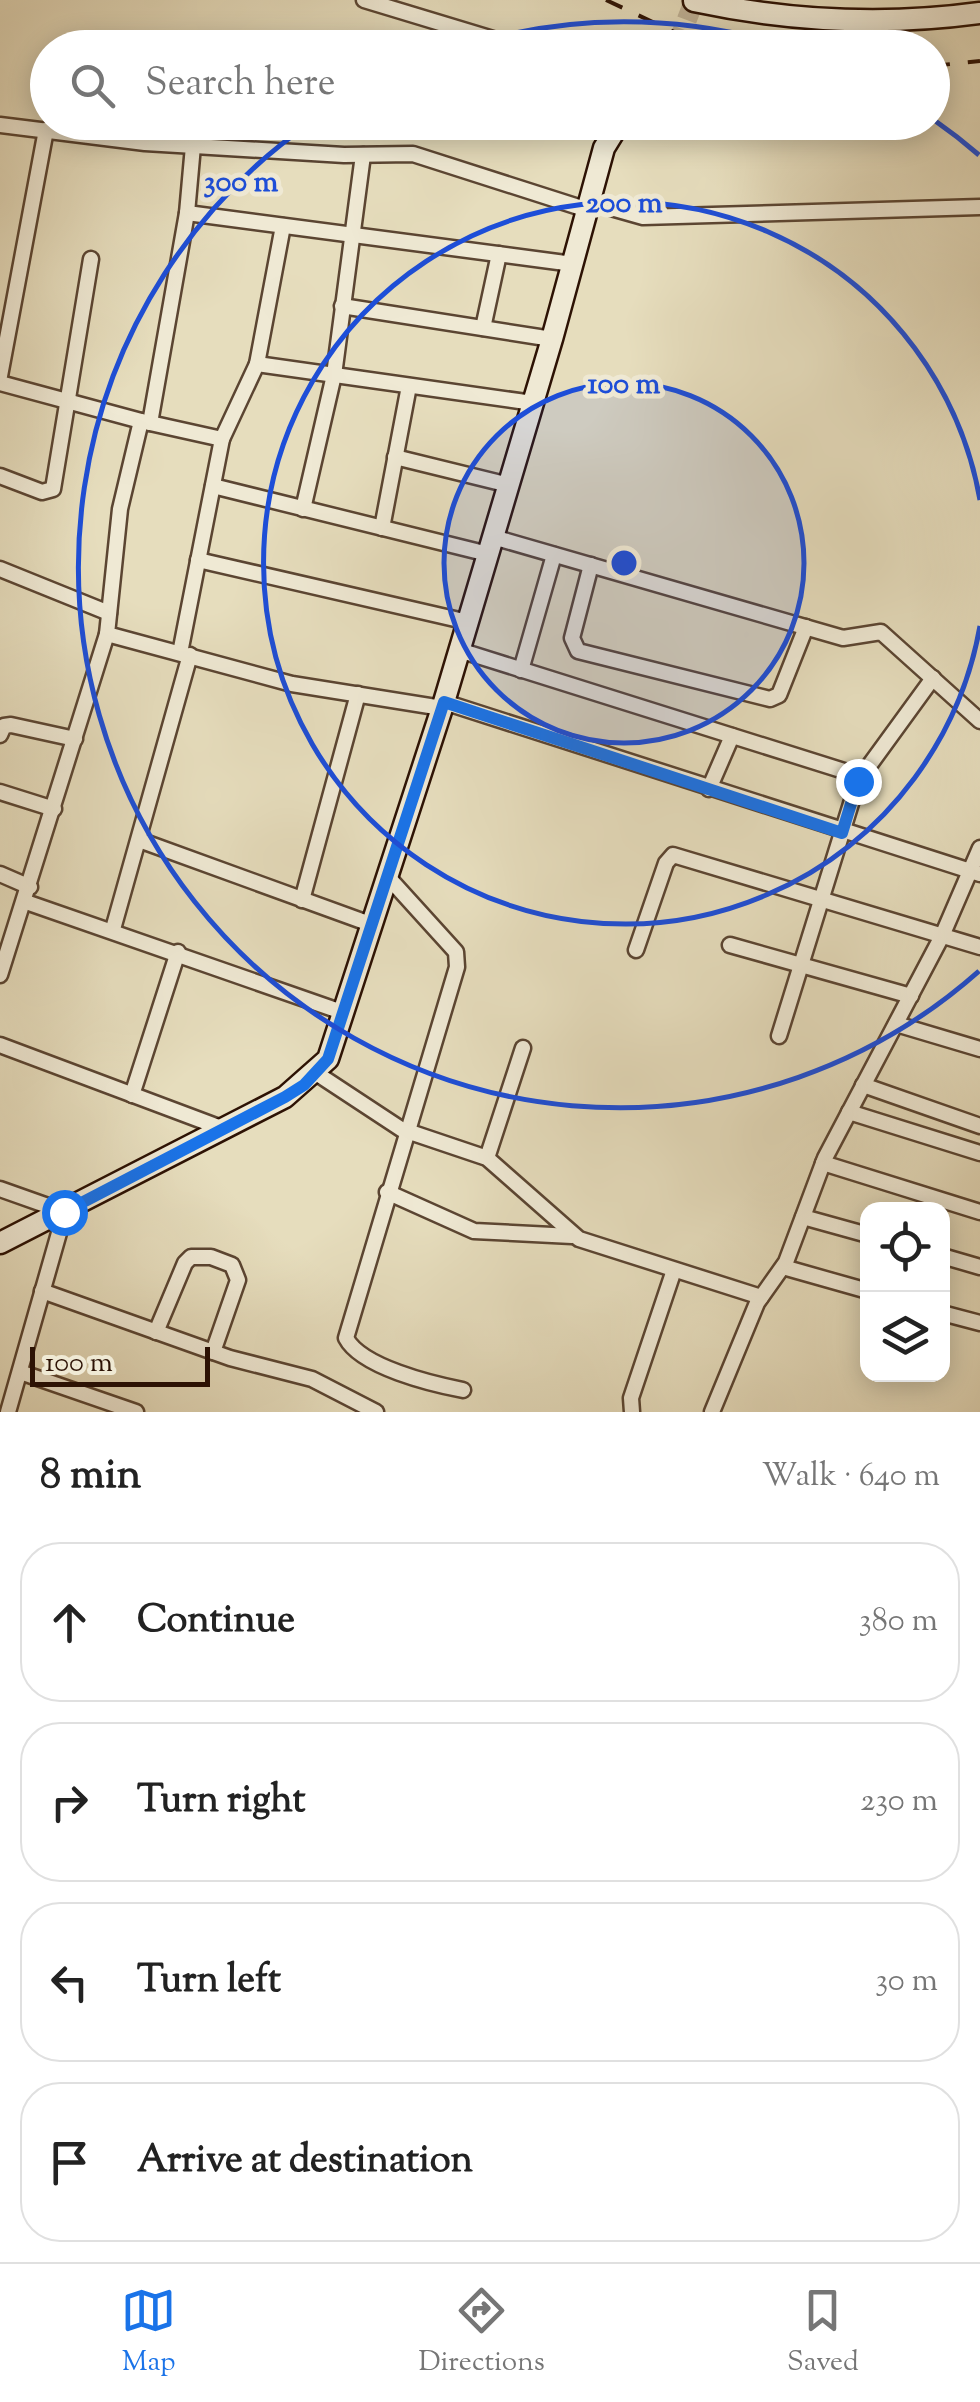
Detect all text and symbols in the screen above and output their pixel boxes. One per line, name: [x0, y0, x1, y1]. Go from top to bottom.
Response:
search box: [30, 30, 950, 140]
icon: search: [65, 58, 120, 113]
text: Search here: [145, 58, 336, 112]
text: 300 m: [204, 162, 279, 205]
text: 200 m: [586, 183, 663, 226]
text: 100 m: [588, 364, 661, 407]
centre of rings: [606, 545, 642, 581]
route end: [836, 759, 882, 805]
route start: [42, 1190, 88, 1236]
map controls: [860, 1202, 950, 1382]
button: locate: [860, 1202, 950, 1292]
button: layers: [860, 1292, 950, 1382]
scale bar: [30, 1342, 210, 1386]
text: 100 m: [45, 1344, 113, 1384]
text: 8 min: [40, 1447, 141, 1507]
text: Walk · 640 m: [762, 1454, 940, 1500]
icon: ahead: [42, 1595, 97, 1650]
text: Continue: [137, 1595, 295, 1649]
text: 380 m: [859, 1599, 938, 1645]
icon: right: [42, 1775, 97, 1830]
text: Turn right: [137, 1775, 305, 1829]
text: 230 m: [860, 1779, 938, 1825]
icon: left: [42, 1955, 97, 2010]
text: Turn left: [137, 1955, 281, 2009]
text: 30 m: [875, 1959, 938, 2005]
icon: arrive: [42, 2135, 97, 2190]
text: Arrive at destination: [137, 2135, 473, 2189]
tab: Map: [121, 2283, 176, 2383]
tab: Directions: [418, 2283, 545, 2383]
tab: Saved: [787, 2283, 859, 2383]

